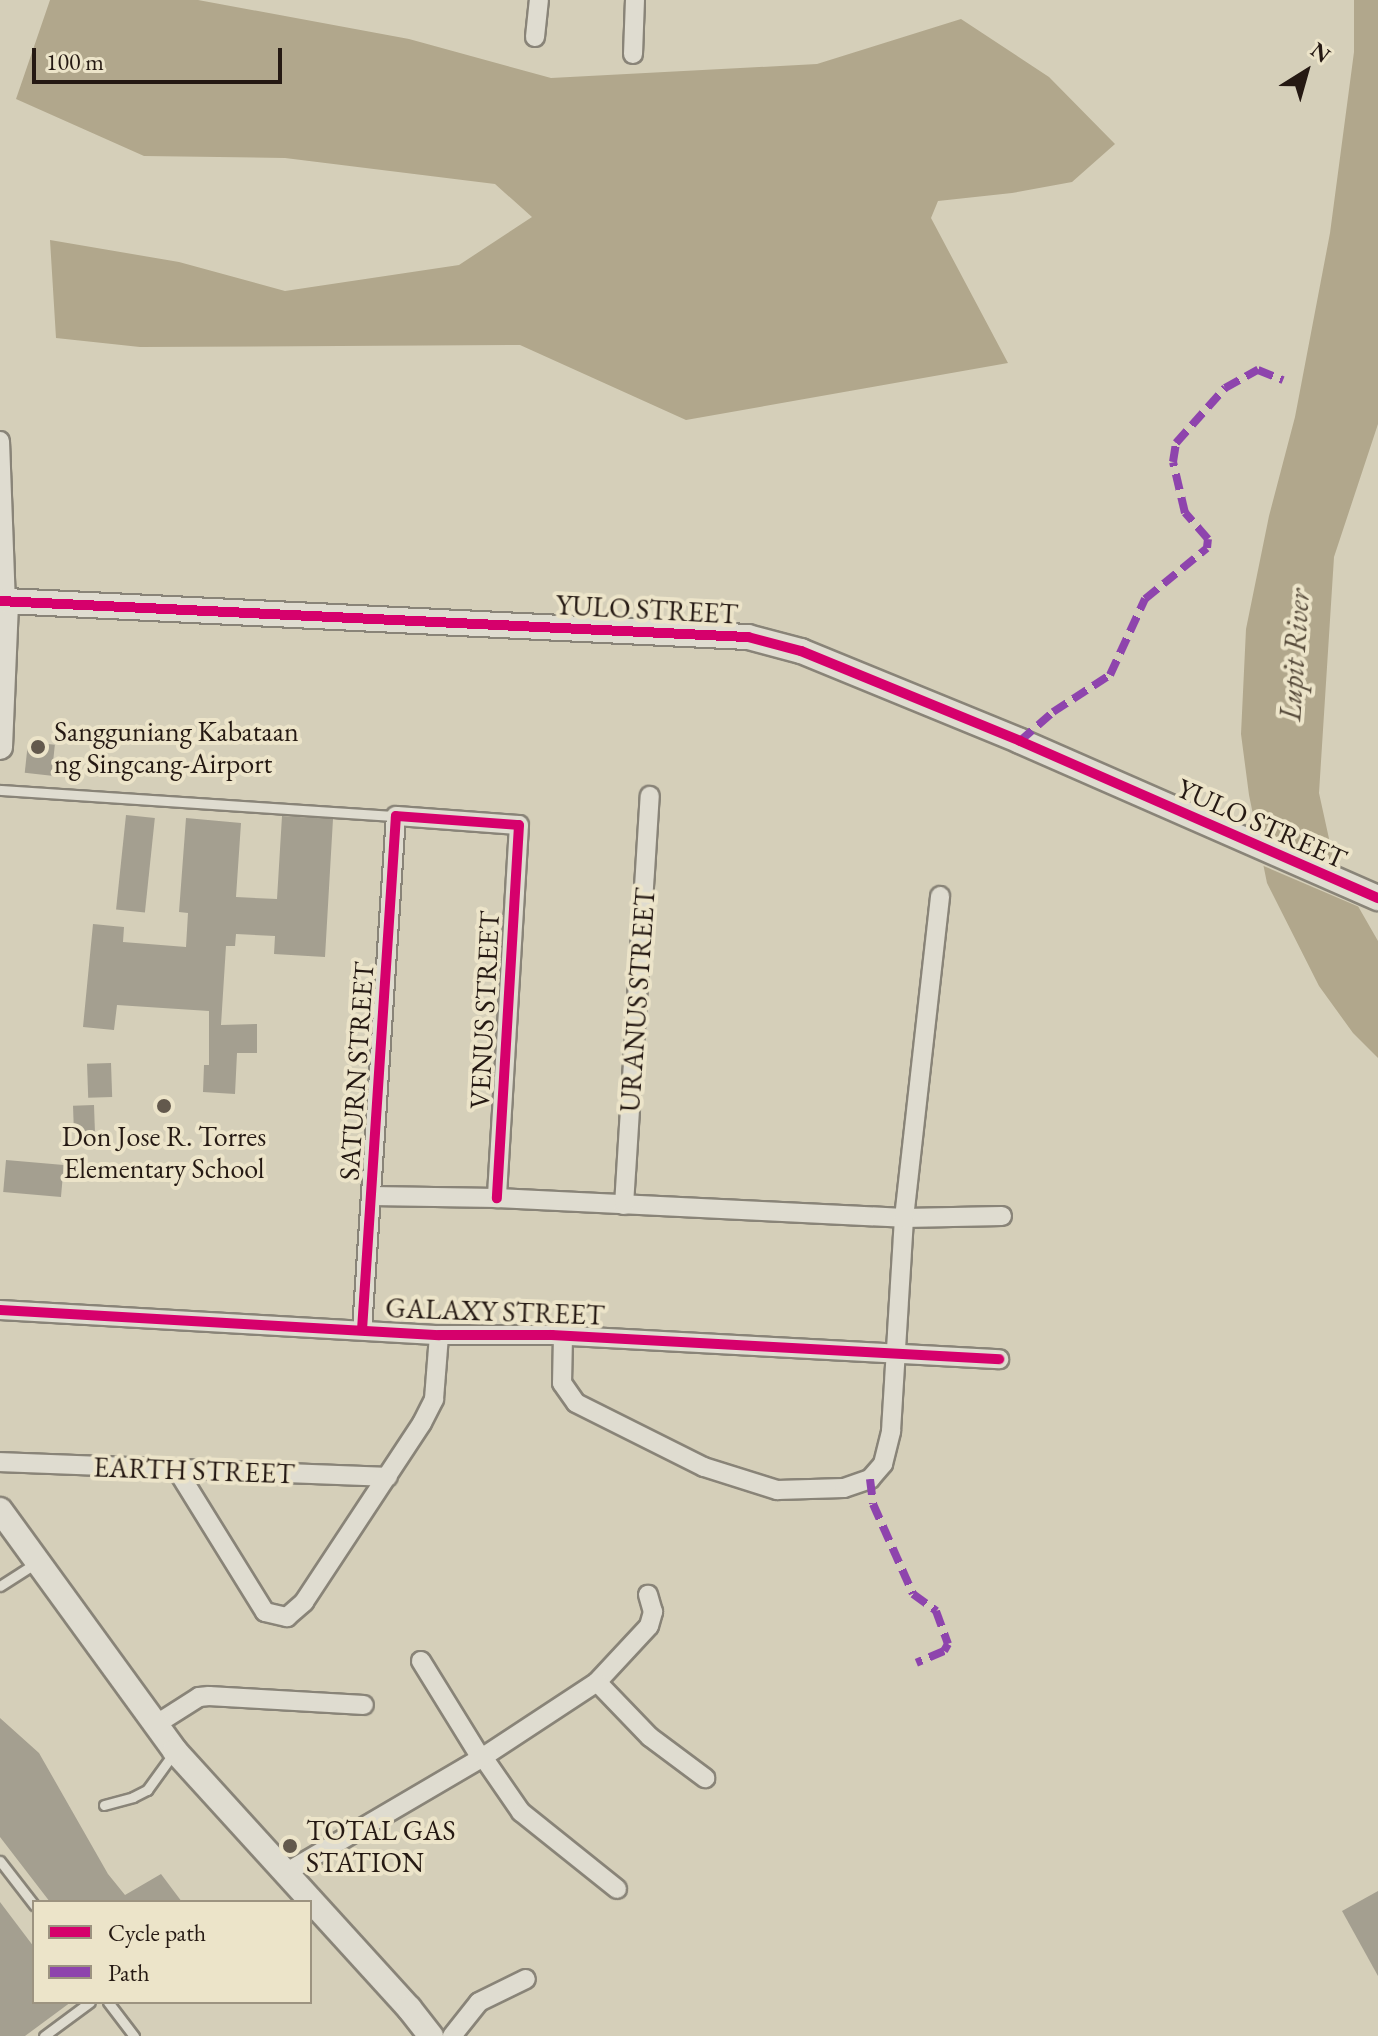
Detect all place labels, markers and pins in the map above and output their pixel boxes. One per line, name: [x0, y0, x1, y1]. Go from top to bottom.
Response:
place label: Sangguniang Kabataan ng Singcang-Airport: [54, 714, 299, 780]
marker: Sangguniang Kabataan ng Singcang-Airport: [29, 738, 47, 756]
marker: Don Jose R. Torres Elementary School: [155, 1097, 173, 1115]
place label: Don Jose R. Torres Elementary School: [62, 1119, 266, 1185]
place label: TOTAL GAS STATION: [306, 1813, 456, 1879]
marker: TOTAL GAS STATION: [281, 1837, 299, 1855]

